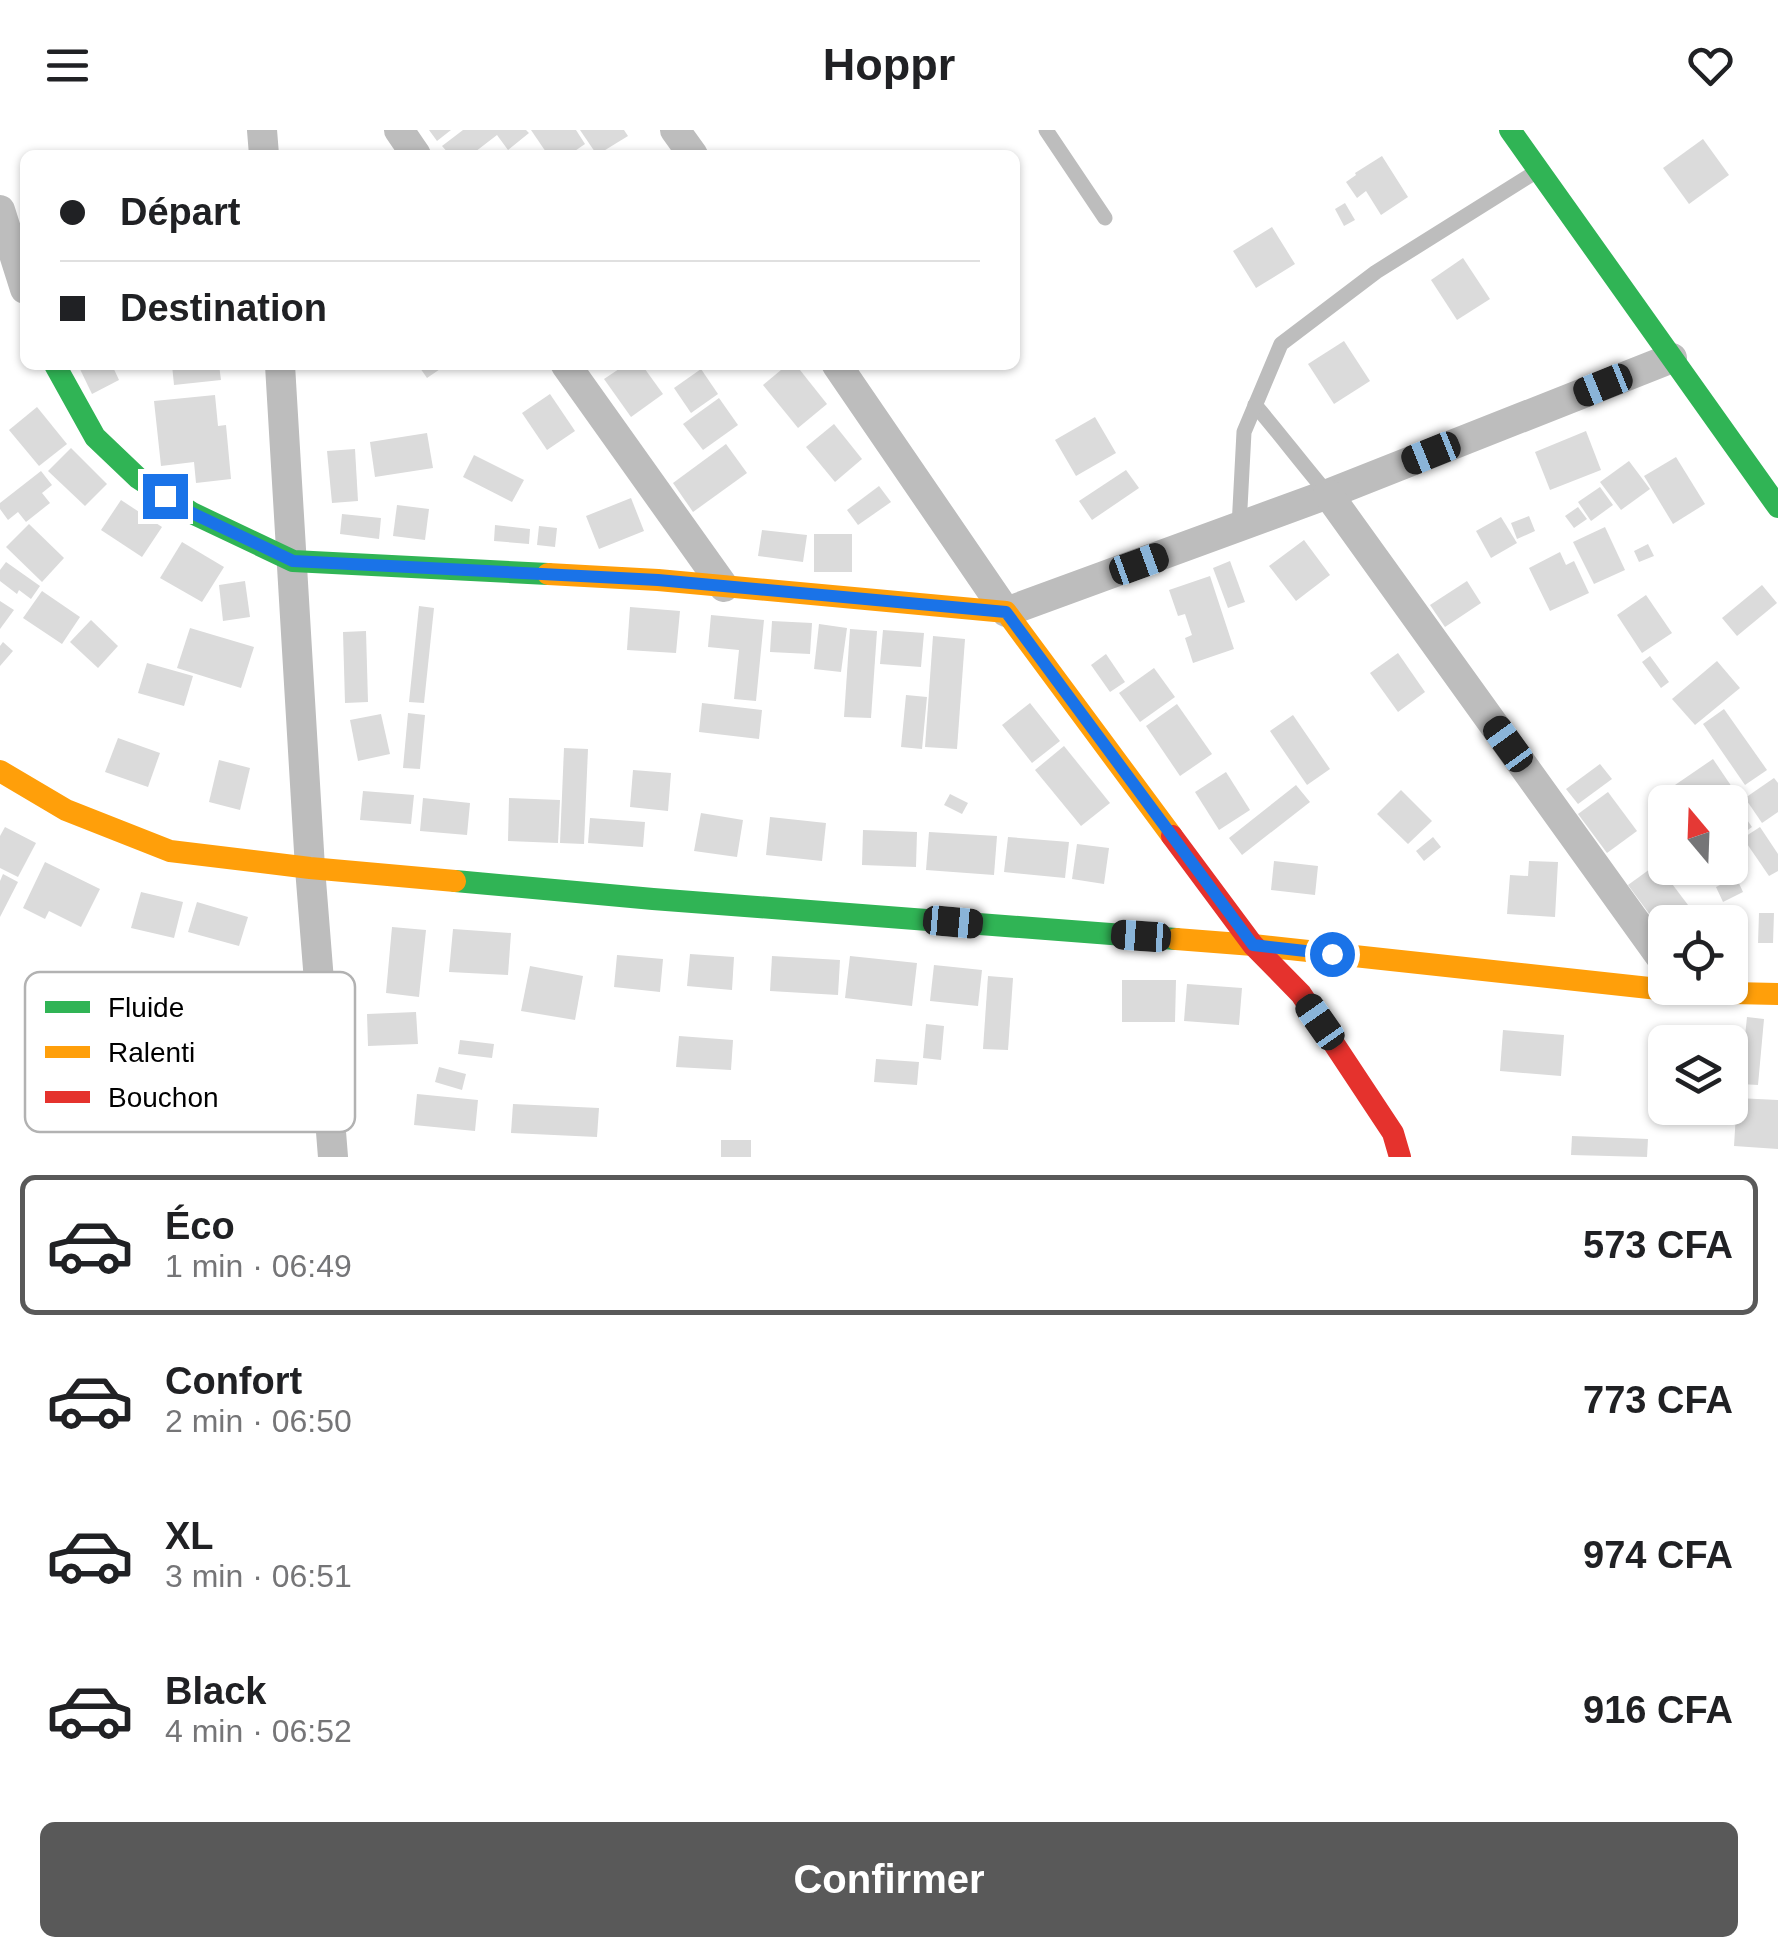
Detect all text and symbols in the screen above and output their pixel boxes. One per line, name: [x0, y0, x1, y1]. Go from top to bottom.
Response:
icon: menu: [40, 38, 95, 93]
icon: heart: [1683, 38, 1738, 93]
text: Hoppr: [823, 39, 955, 90]
text: Départ: [120, 191, 240, 233]
text: Destination: [120, 287, 327, 329]
car: [1570, 360, 1636, 410]
car: [1398, 428, 1464, 478]
route end: [143, 474, 188, 519]
car: [1106, 540, 1172, 588]
car: [1478, 711, 1538, 777]
north arrow: [1648, 785, 1748, 885]
map controls: [1648, 785, 1748, 1125]
car: [922, 904, 984, 940]
button: locate: [1648, 905, 1748, 1005]
car: [1110, 919, 1172, 953]
route start: [1310, 932, 1355, 977]
legend: [25, 972, 355, 1132]
car: [1291, 989, 1349, 1055]
text: Fluide: [108, 992, 184, 1023]
button: layers: [1648, 1025, 1748, 1125]
text: Ralenti: [108, 1037, 195, 1068]
text: Bouchon: [108, 1082, 219, 1113]
icon: car: [45, 1200, 135, 1290]
text: Éco: [165, 1205, 235, 1247]
text: 573 CFA: [1583, 1224, 1733, 1266]
text: 1 min · 06:49: [165, 1248, 352, 1284]
icon: car: [45, 1355, 135, 1445]
text: Confort: [165, 1360, 302, 1402]
text: 773 CFA: [1583, 1379, 1733, 1421]
text: 2 min · 06:50: [165, 1403, 352, 1439]
icon: car: [45, 1510, 135, 1600]
text: XL: [165, 1515, 214, 1557]
text: 974 CFA: [1583, 1534, 1733, 1576]
text: 3 min · 06:51: [165, 1558, 352, 1594]
icon: car: [45, 1665, 135, 1755]
text: Black: [165, 1670, 266, 1712]
text: 916 CFA: [1583, 1689, 1733, 1731]
text: 4 min · 06:52: [165, 1713, 352, 1749]
button: Confirmer: [40, 1822, 1738, 1937]

